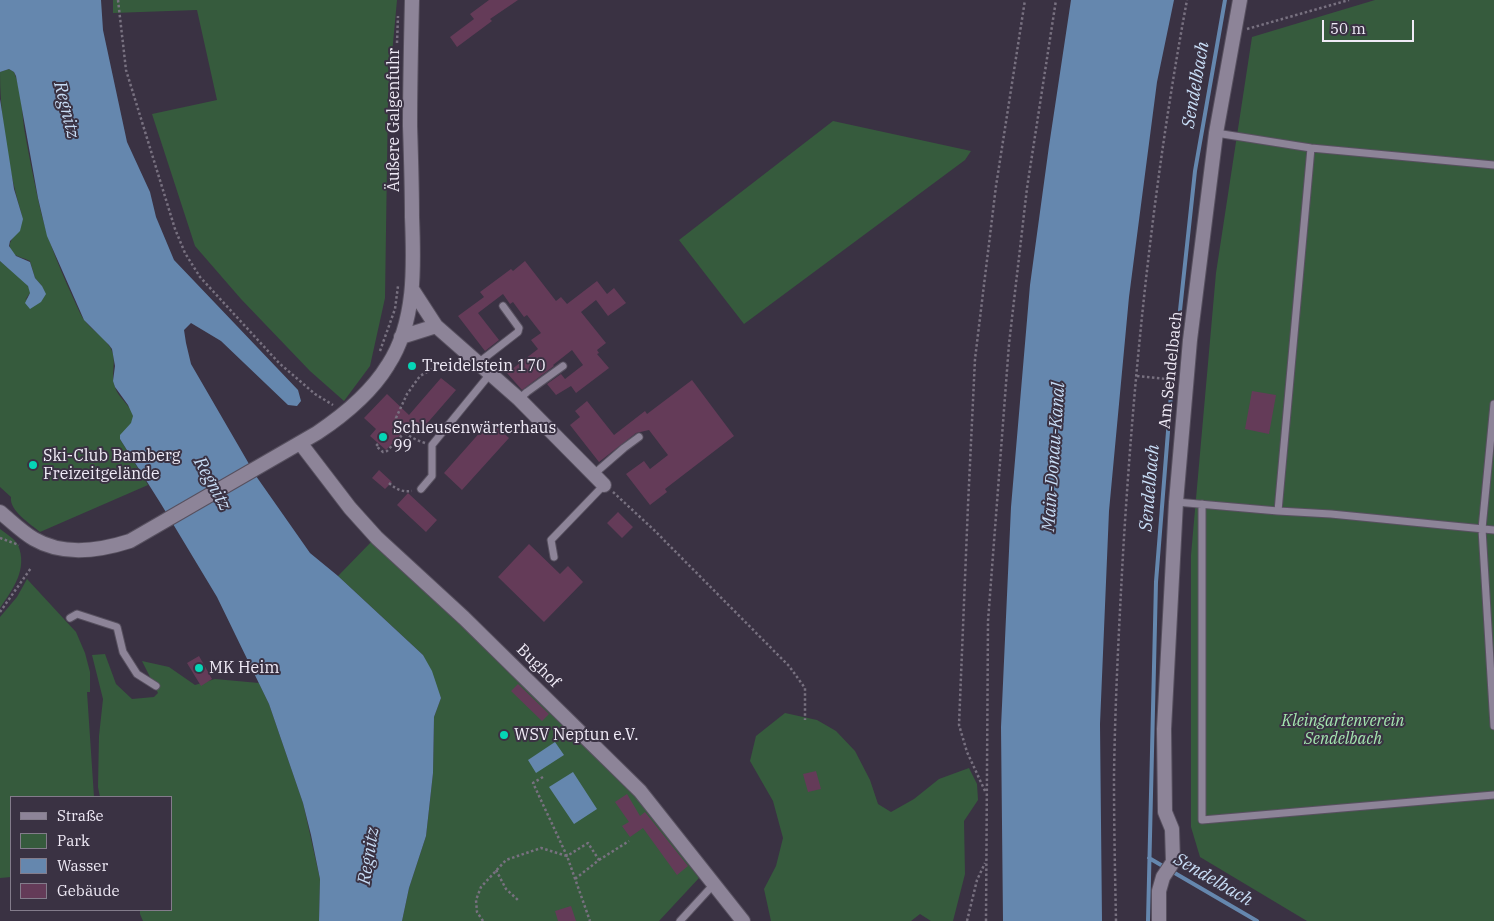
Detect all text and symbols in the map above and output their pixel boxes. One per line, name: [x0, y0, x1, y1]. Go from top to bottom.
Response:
scale bar: [1324, 10, 1416, 42]
text: 50 m: [1330, 19, 1366, 38]
water label: Sendelbach: [1178, 40, 1214, 130]
street label: Äußere Galgenfuhr: [384, 48, 404, 192]
water label: Regnitz: [49, 79, 83, 141]
street label: Am Sendelbach: [1155, 310, 1187, 430]
place label: Treidelstein 170: [422, 356, 546, 376]
marker: Treidelstein 170: [406, 360, 418, 372]
water label: Main-Donau-Kanal: [1038, 382, 1070, 532]
place label: Schleusenwärterhaus 99: [393, 418, 556, 456]
marker: Schleusenwärterhaus 99: [377, 431, 389, 443]
water label: Sendelbach: [1135, 443, 1165, 533]
place label: Ski-Club Bamberg Freizeitgelände: [43, 446, 181, 484]
water label: Regnitz: [189, 454, 235, 514]
marker: Ski-Club Bamberg Freizeitgelände: [27, 459, 39, 471]
street label: Bughof: [512, 640, 564, 692]
place label: MK Heim: [209, 658, 279, 678]
marker: MK Heim: [193, 662, 205, 674]
park label: Kleingartenverein Sendelbach: [1282, 711, 1404, 749]
place label: WSV Neptun e.V.: [514, 725, 639, 745]
marker: WSV Neptun e.V.: [498, 729, 510, 741]
legend: [10, 796, 172, 911]
text: Straße: [57, 806, 104, 825]
water label: Regnitz: [354, 826, 384, 886]
text: Park: [57, 831, 90, 850]
water label: Sendelbach: [1170, 849, 1256, 911]
text: Wasser: [57, 856, 108, 875]
text: Gebäude: [57, 881, 120, 900]

